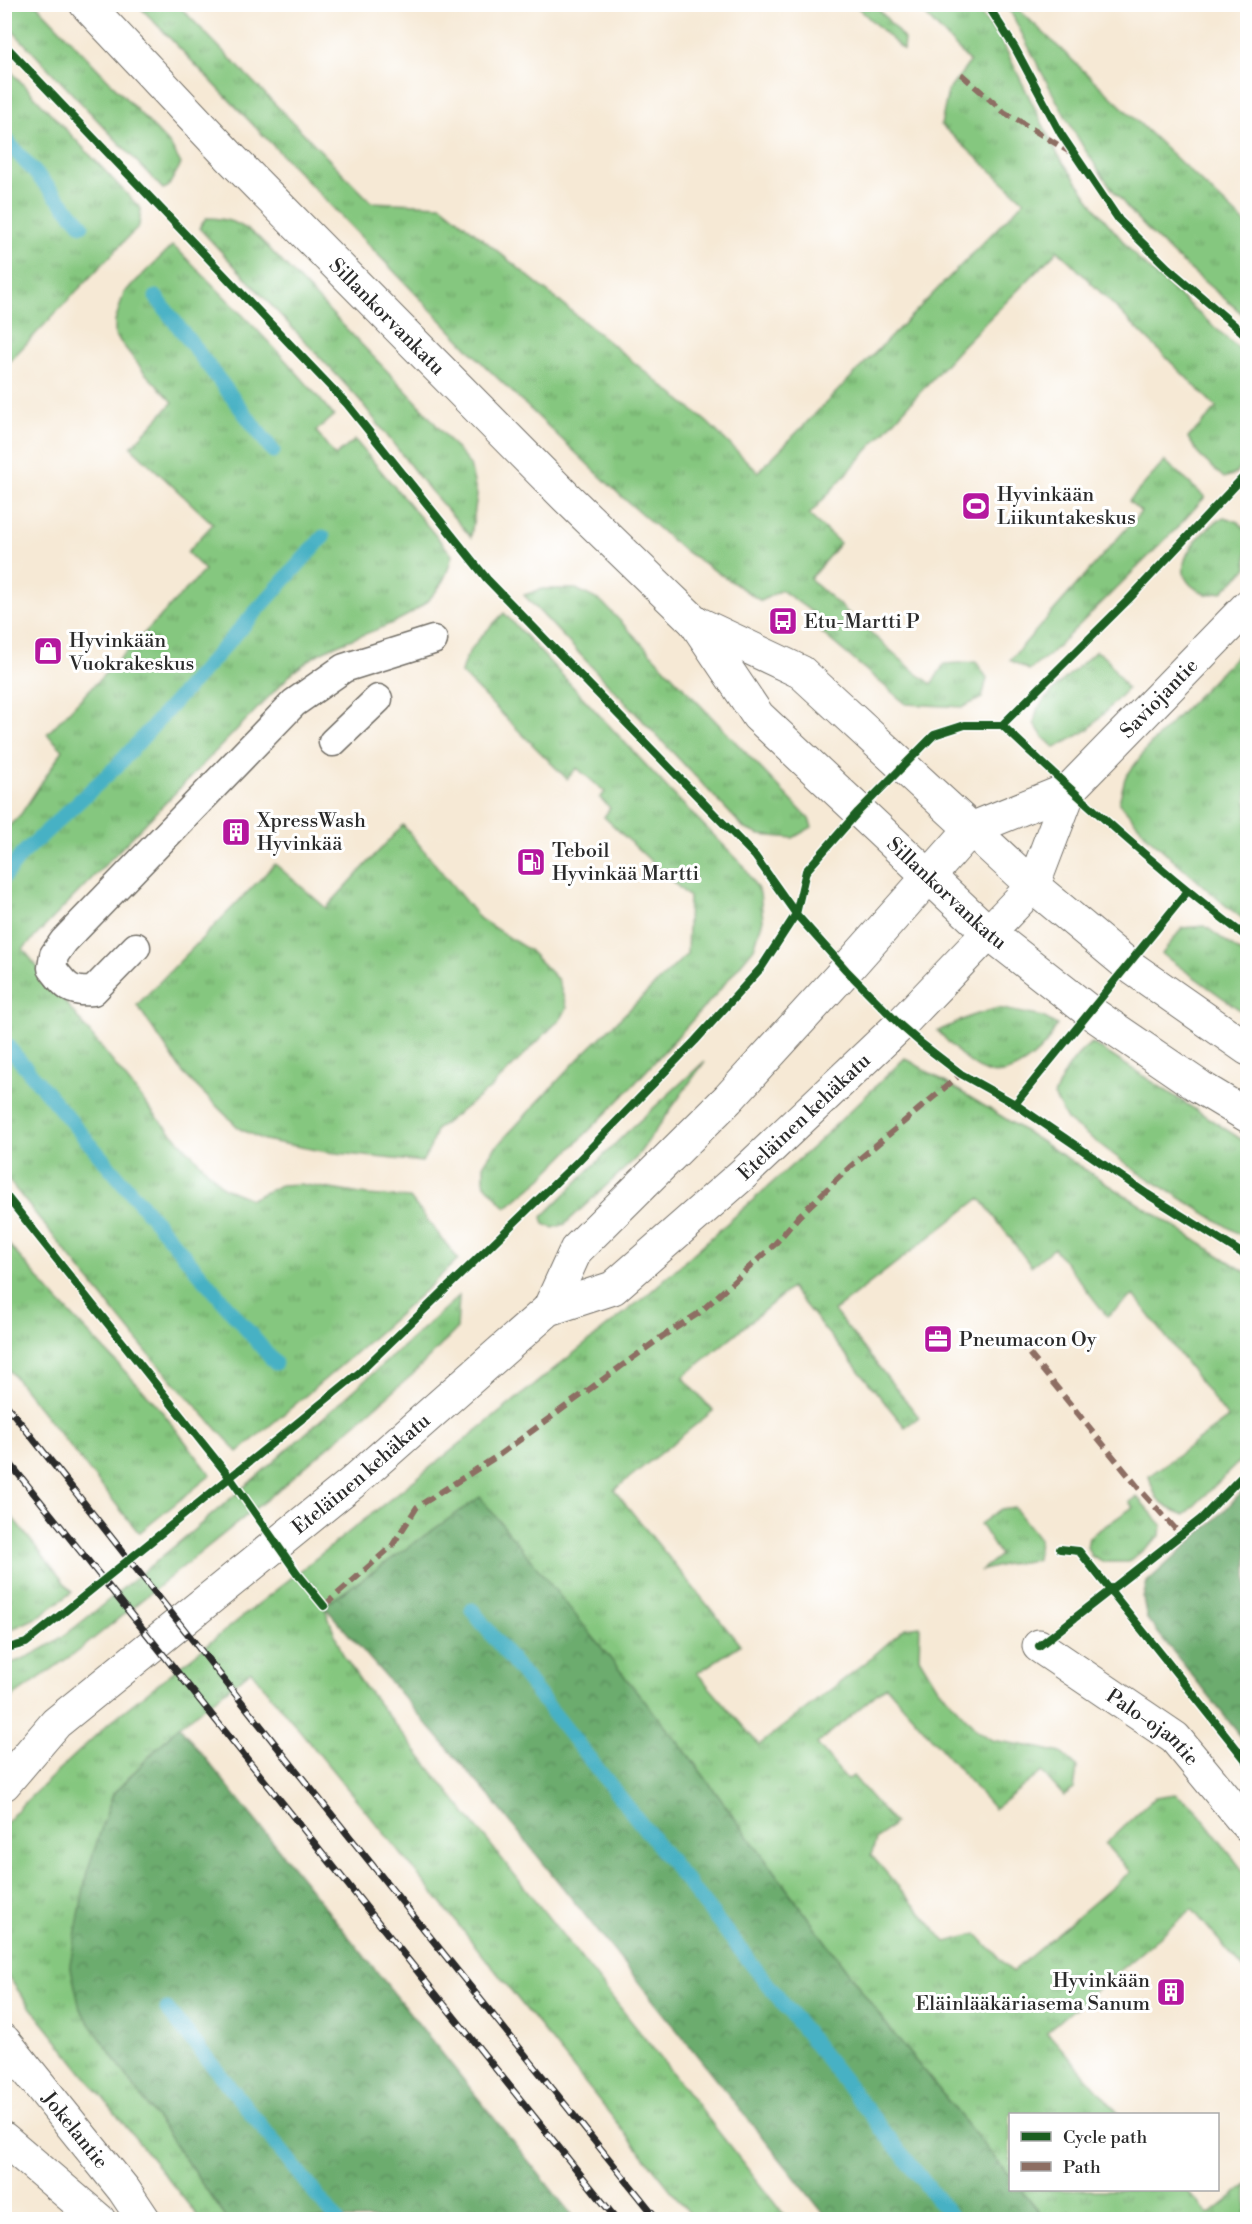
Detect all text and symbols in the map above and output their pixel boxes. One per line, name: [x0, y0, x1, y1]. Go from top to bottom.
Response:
street label: Sillankorvankatu: [323, 254, 450, 381]
place label: Hyvinkään Liikuntakeskus: [997, 483, 1136, 531]
sports icon: Hyvinkään Liikuntakeskus: [960, 490, 992, 522]
bus stop icon: Etu-Martti P: [767, 605, 799, 637]
place label: Etu-Martti P: [804, 610, 920, 635]
place label: Hyvinkään Vuokrakeskus: [68, 629, 194, 677]
shop icon: Hyvinkään Vuokrakeskus: [32, 635, 64, 667]
street label: Saviojantie: [1115, 654, 1204, 744]
place label: XpressWash Hyvinkää: [256, 809, 366, 857]
building icon: XpressWash Hyvinkää: [220, 816, 252, 848]
street label: Sillankorvankatu: [881, 832, 1012, 956]
place label: Teboil Hyvinkää Martti: [552, 839, 700, 887]
fuel station icon: Teboil Hyvinkää Martti: [515, 846, 547, 878]
street label: Eteläinen kehäkatu: [733, 1048, 877, 1186]
office icon: Pneumacon Oy: [922, 1323, 954, 1355]
place label: Pneumacon Oy: [959, 1328, 1097, 1353]
street label: Eteläinen kehäkatu: [288, 1408, 436, 1541]
street label: Palo-ojantie: [1101, 1684, 1204, 1771]
place label: Hyvinkään Eläinlääkäriasema Sanum: [915, 1969, 1150, 2017]
building icon: Hyvinkään Eläinlääkäriasema Sanum: [1155, 1976, 1187, 2008]
street label: Jokelantie: [35, 2086, 113, 2174]
legend: [1009, 2113, 1219, 2191]
text: Cycle path: [1063, 2126, 1147, 2149]
text: Path: [1063, 2156, 1101, 2179]

